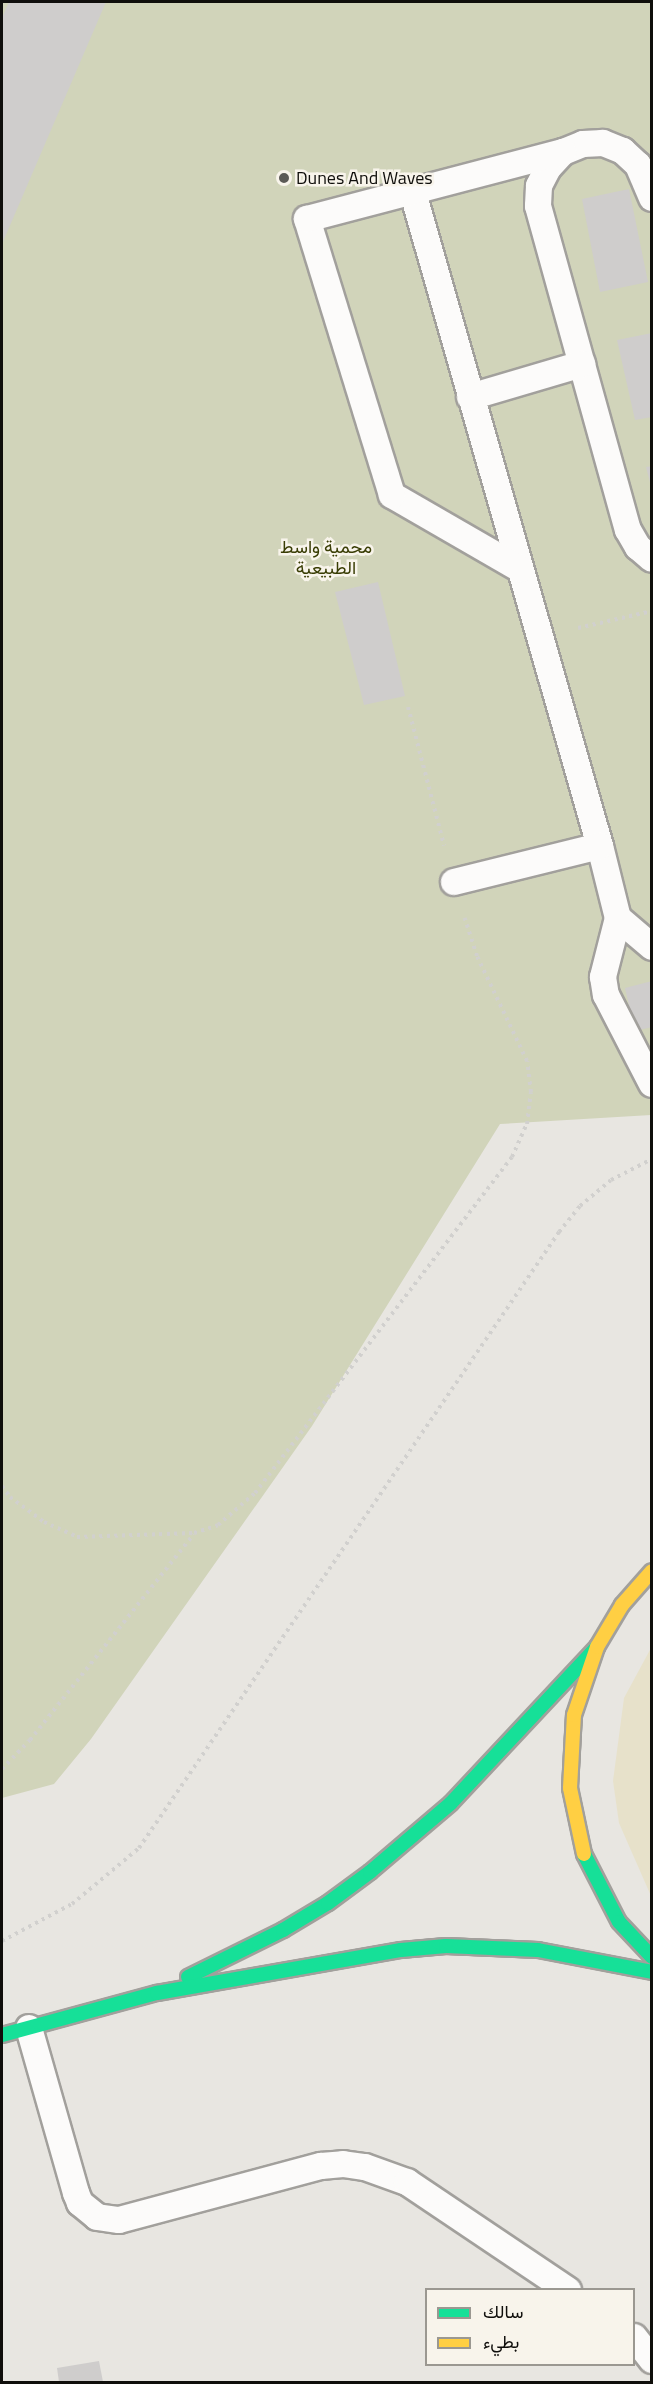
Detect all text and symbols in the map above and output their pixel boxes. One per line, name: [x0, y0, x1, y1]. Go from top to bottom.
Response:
place label: Dunes And Waves: [296, 167, 433, 189]
marker: Dunes And Waves: [277, 171, 291, 185]
park label: محمية واسط الطبيعية: [280, 537, 372, 580]
legend: [425, 2288, 635, 2366]
text: سالك: [483, 2298, 523, 2325]
text: بطيء: [483, 2328, 519, 2355]

